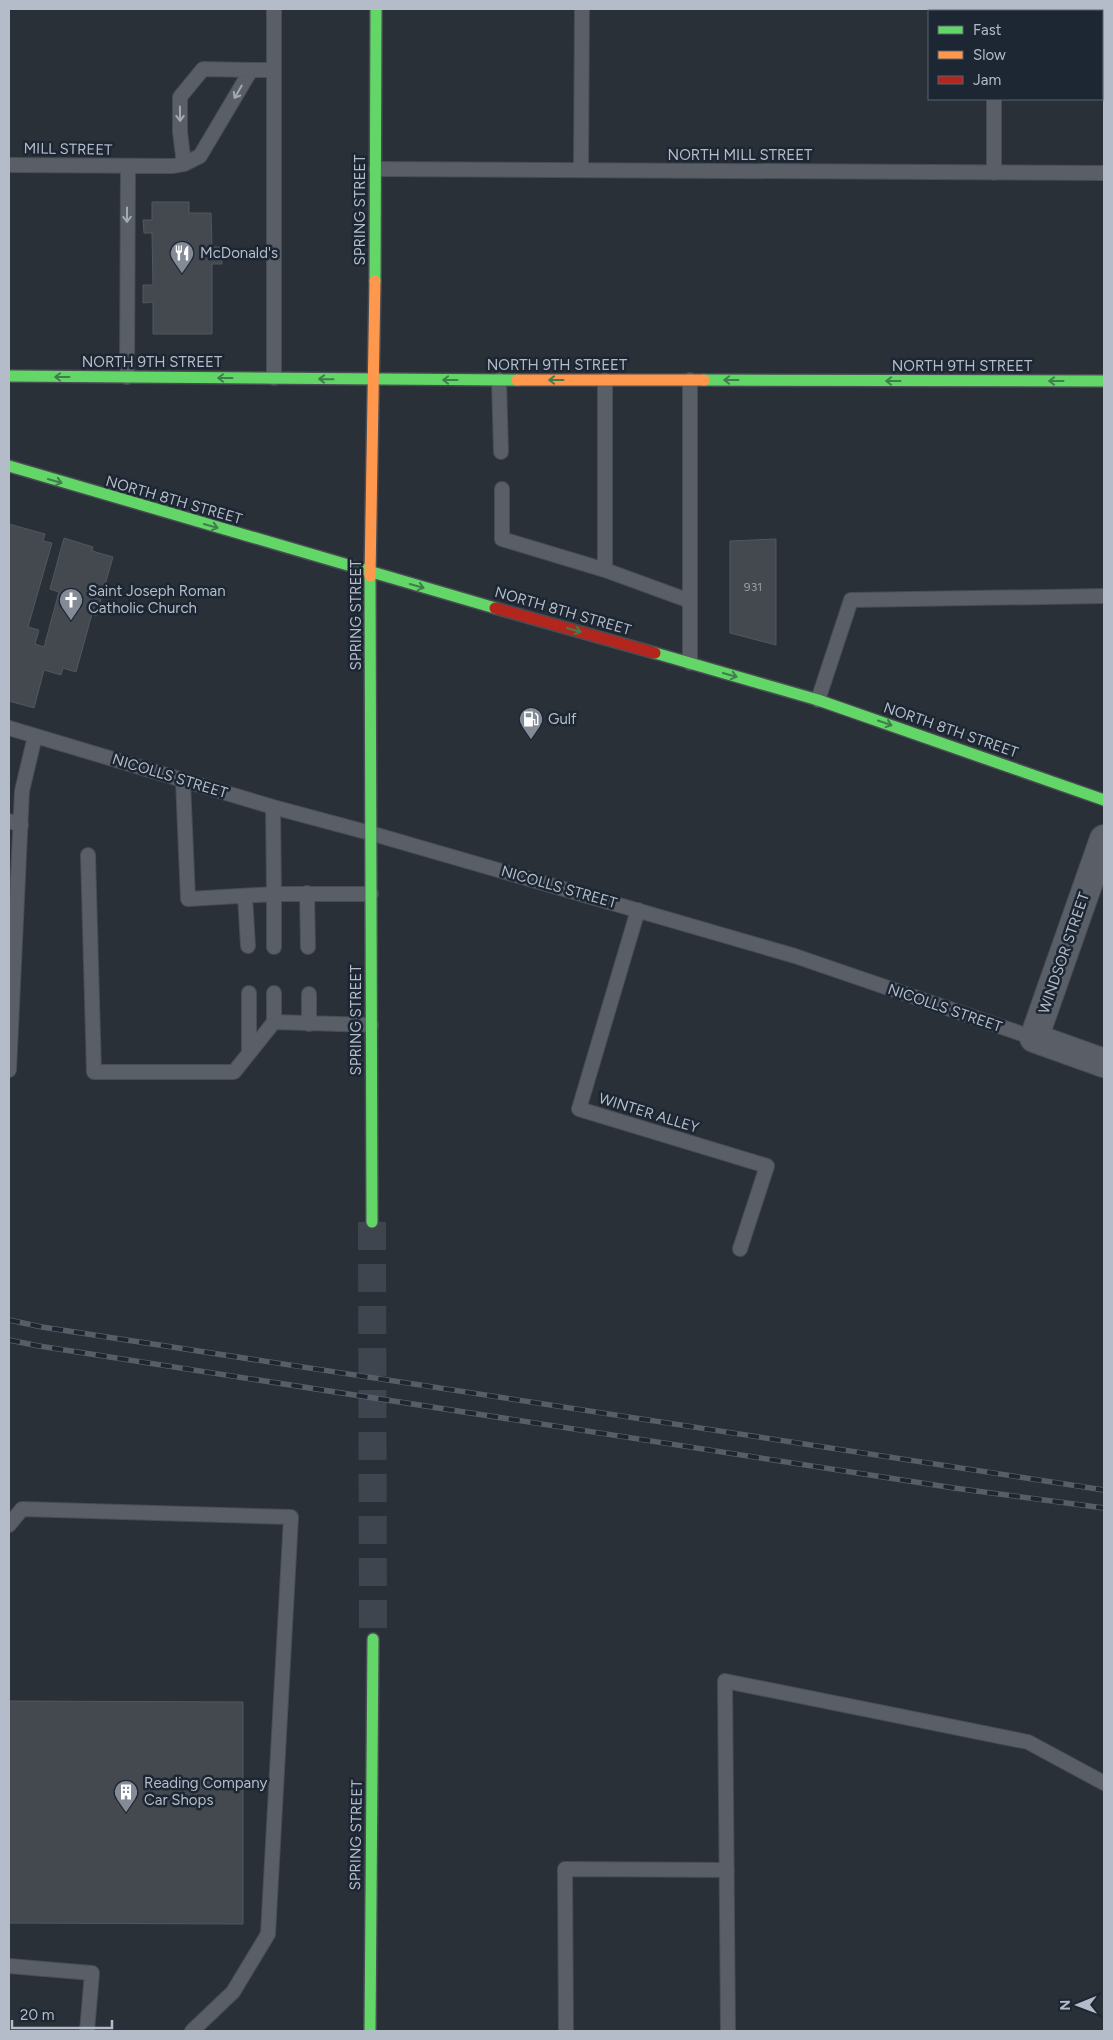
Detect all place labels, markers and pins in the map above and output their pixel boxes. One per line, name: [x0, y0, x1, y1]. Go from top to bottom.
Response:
restaurant icon: McDonald's: [169, 240, 195, 274]
place label: McDonald's: [200, 244, 278, 262]
place label: Saint Joseph Roman Catholic Church: [88, 582, 226, 617]
church icon: Saint Joseph Roman Catholic Church: [58, 587, 84, 621]
fuel station icon: Gulf: [518, 706, 544, 740]
place label: Gulf: [548, 710, 577, 728]
place label: Reading Company Car Shops: [144, 1774, 267, 1809]
building icon: Reading Company Car Shops: [113, 1779, 139, 1813]

